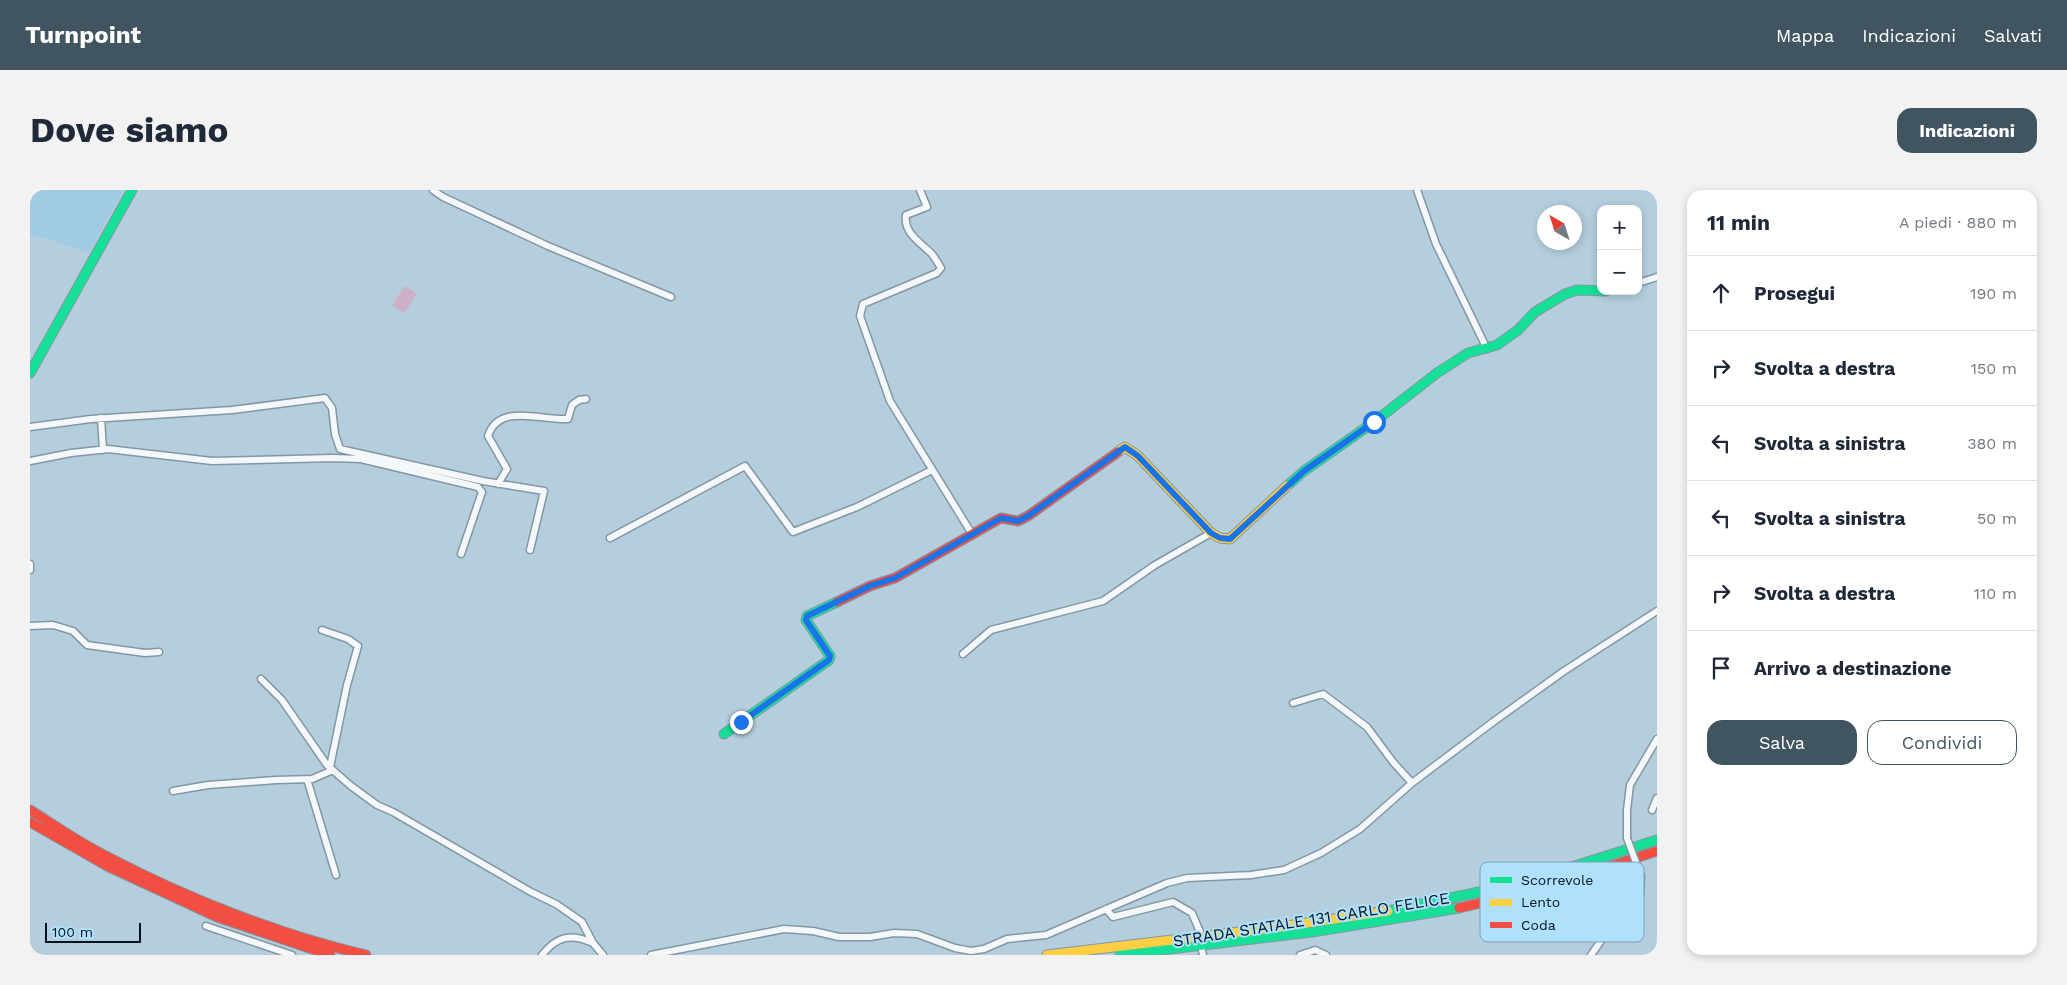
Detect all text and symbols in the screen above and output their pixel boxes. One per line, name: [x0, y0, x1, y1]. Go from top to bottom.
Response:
text: Turnpoint: [25, 21, 141, 49]
text: Mappa: [1776, 25, 1834, 46]
text: Indicazioni: [1862, 25, 1956, 46]
text: Salvati: [1984, 25, 2042, 46]
button: Indicazioni: [1897, 108, 2037, 153]
text: Dove siamo: [30, 109, 228, 151]
north arrow: [1537, 205, 1582, 250]
map controls: [1597, 205, 1642, 295]
button: +: [1597, 205, 1642, 250]
text: 11 min: [1707, 210, 1770, 235]
text: A piedi · 880 m: [1899, 213, 2017, 232]
button: −: [1597, 250, 1642, 295]
icon: ahead: [1707, 279, 1735, 307]
text: Prosegui: [1754, 282, 1835, 305]
text: 190 m: [1970, 284, 2017, 303]
icon: right: [1707, 354, 1735, 382]
text: Svolta a destra: [1754, 357, 1895, 380]
text: 150 m: [1971, 359, 2017, 378]
route start: [1363, 411, 1386, 434]
icon: left: [1707, 429, 1735, 457]
text: Svolta a sinistra: [1754, 432, 1905, 455]
text: 380 m: [1967, 434, 2017, 453]
icon: left: [1707, 504, 1735, 532]
text: Svolta a sinistra: [1754, 507, 1905, 530]
text: 50 m: [1977, 509, 2017, 528]
icon: right: [1707, 579, 1735, 607]
text: Svolta a destra: [1754, 582, 1895, 605]
text: 110 m: [1974, 584, 2017, 603]
icon: arrive: [1707, 654, 1735, 682]
text: Arrivo a destinazione: [1754, 657, 1951, 680]
route end: [730, 711, 753, 734]
button: Salva: [1707, 720, 1857, 765]
button: Condividi: [1867, 720, 2017, 765]
legend: [1480, 862, 1644, 942]
text: Scorrevole: [1521, 872, 1593, 888]
street label: STRADA STATALE 131 CARLO FELICE: [1172, 888, 1451, 951]
text: Lento: [1521, 894, 1560, 910]
text: Coda: [1521, 917, 1556, 933]
scale bar: [45, 920, 141, 943]
text: 100 m: [52, 924, 93, 940]

